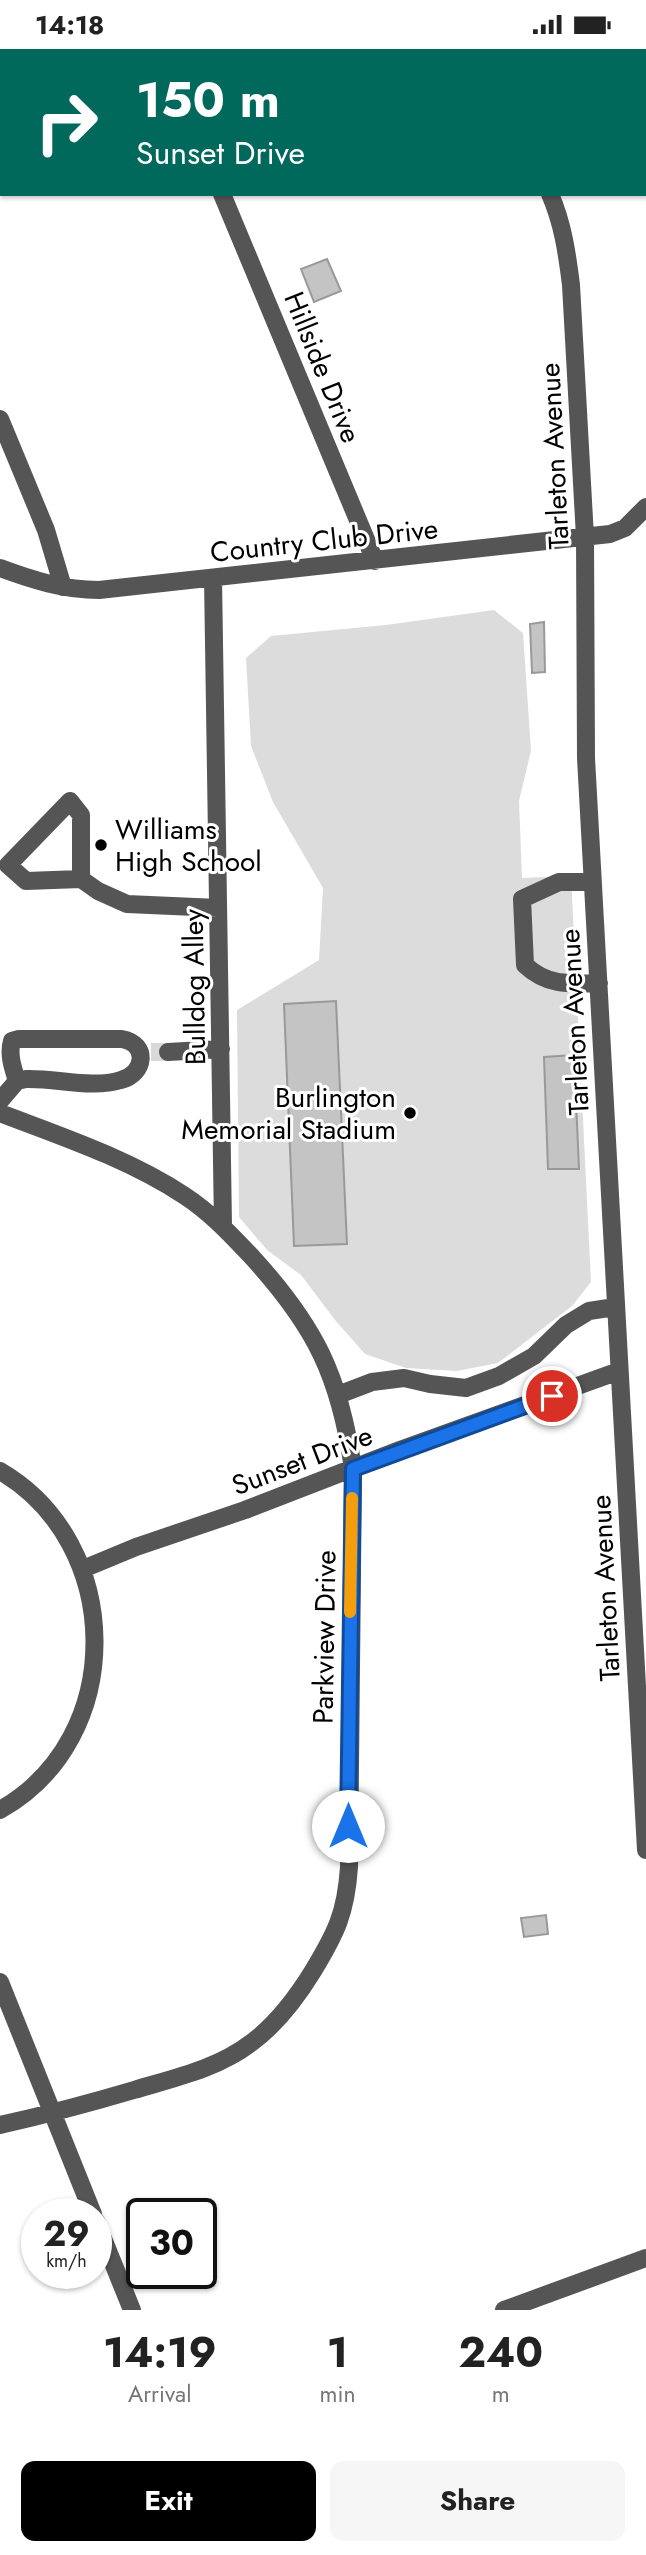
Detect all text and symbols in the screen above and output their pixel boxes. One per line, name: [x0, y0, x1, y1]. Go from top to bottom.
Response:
text: 14:18: [35, 6, 104, 44]
text: 150 m: [136, 65, 280, 135]
icon: right: [21, 77, 112, 168]
text: Sunset Drive: [136, 130, 305, 176]
street label: Hillside Drive: [274, 285, 371, 449]
street label: Tarleton Avenue: [529, 362, 580, 550]
street label: Country Club Drive: [208, 508, 440, 573]
place label: Williams High School: [115, 809, 262, 882]
marker: Williams High School: [93, 837, 109, 853]
street label: Bulldog Alley: [173, 908, 216, 1066]
street label: Tarleton Avenue: [549, 928, 600, 1116]
place label: Burlington Memorial Stadium: [181, 1077, 396, 1150]
marker: Burlington Memorial Stadium: [402, 1105, 418, 1121]
pin: [522, 1366, 582, 1426]
icon: arrive: [533, 1377, 571, 1415]
street label: Sunset Drive: [226, 1415, 379, 1506]
street label: Tarleton Avenue: [580, 1494, 631, 1682]
street label: Parkview Drive: [302, 1550, 347, 1724]
position arrow: [311, 1789, 385, 1863]
speed limit sign: 30: [126, 2198, 217, 2289]
text: 29: [43, 2209, 90, 2259]
text: km/h: [46, 2248, 87, 2274]
text: 14:19: [103, 2322, 217, 2383]
text: 1: [327, 2322, 348, 2383]
text: 240: [458, 2322, 543, 2383]
text: Arrival: [128, 2377, 191, 2411]
text: min: [319, 2377, 355, 2411]
text: m: [492, 2377, 510, 2411]
button: Exit: [21, 2461, 316, 2541]
button: Share: [330, 2461, 625, 2541]

